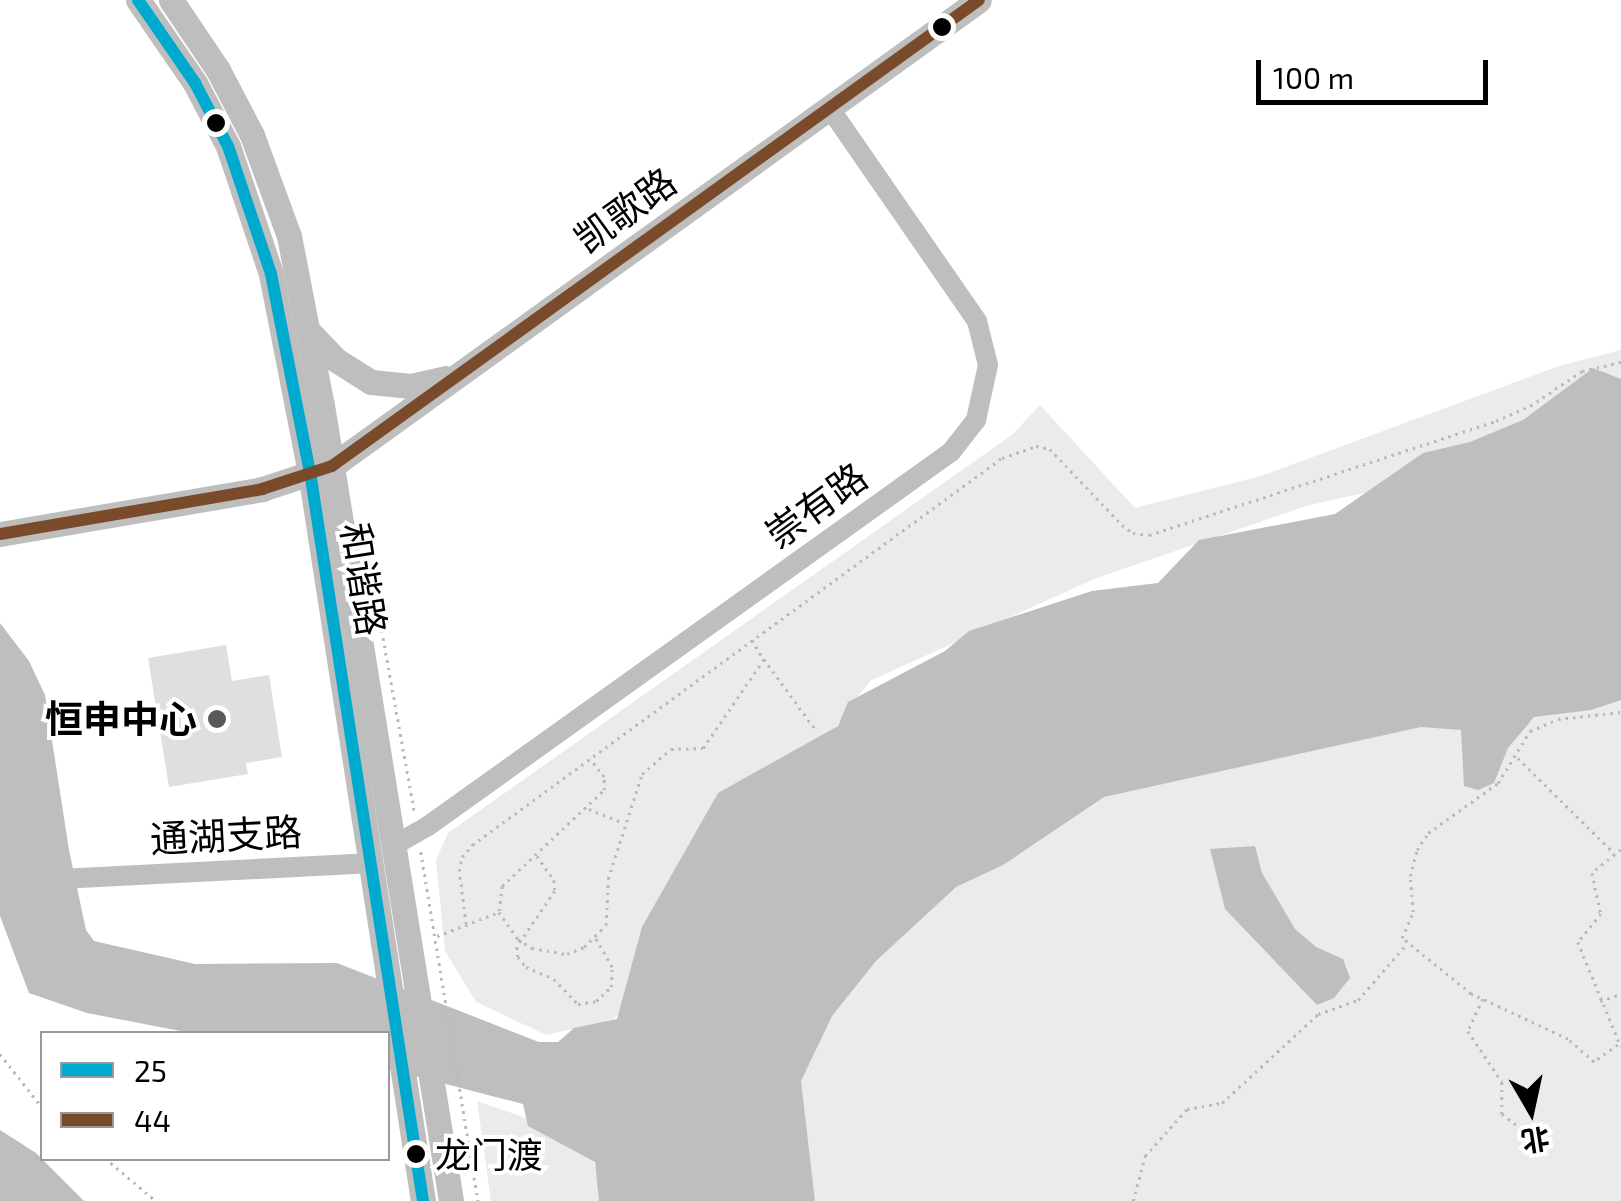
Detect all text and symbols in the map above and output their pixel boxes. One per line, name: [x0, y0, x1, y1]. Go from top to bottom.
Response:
unlabelled marker: [932, 17, 952, 37]
scale bar: [1261, 40, 1494, 102]
text: 100 m: [1273, 59, 1354, 95]
unlabelled marker: [206, 113, 226, 133]
street label: 凯歌路: [565, 158, 685, 262]
street label: 崇有路: [756, 453, 876, 557]
street label: 和谐路: [333, 519, 395, 639]
place label: 恒申中心: [45, 696, 197, 742]
marker: 恒申中心: [206, 708, 228, 730]
street label: 通湖支路: [149, 808, 303, 862]
legend: [40, 1031, 390, 1161]
text: 25: [134, 1052, 167, 1088]
north arrow: [1481, 1061, 1581, 1161]
text: 44: [134, 1102, 171, 1138]
text: 北: [1519, 1122, 1552, 1160]
place label: 龙门渡: [435, 1132, 543, 1176]
marker: 龙门渡: [406, 1144, 426, 1164]

